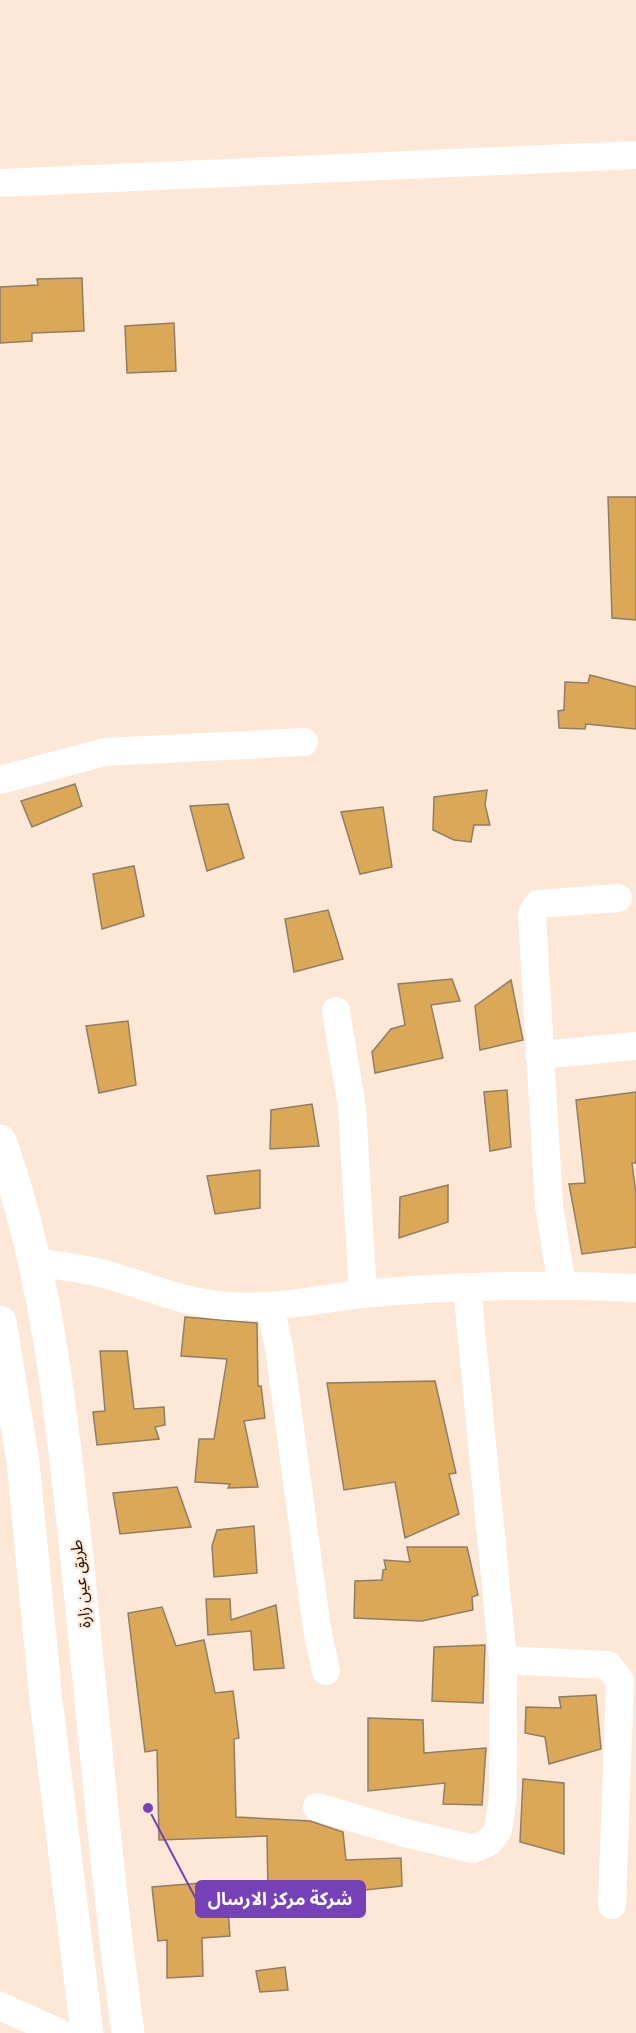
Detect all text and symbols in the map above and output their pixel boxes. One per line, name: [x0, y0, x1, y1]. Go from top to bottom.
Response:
street label: طريق عين زارة: [65, 1539, 96, 1629]
callout: شركة مركز الارسال: [196, 1881, 365, 1917]
text: شركة مركز الارسال: [208, 1887, 352, 1910]

